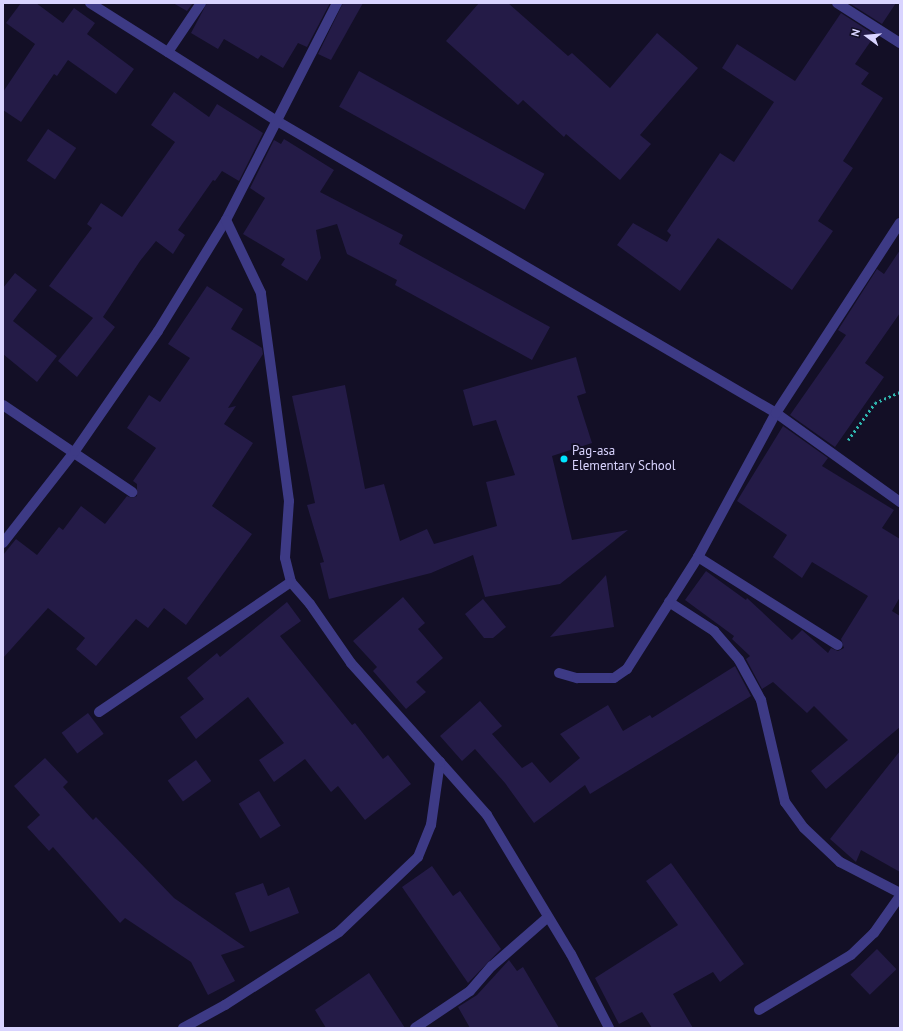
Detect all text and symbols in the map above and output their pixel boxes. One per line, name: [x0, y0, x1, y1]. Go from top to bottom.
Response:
north arrow: [847, 16, 887, 56]
text: N: [848, 27, 863, 38]
place label: Pag-asa Elementary School: [572, 444, 676, 475]
marker: Pag-asa Elementary School: [559, 454, 569, 464]

